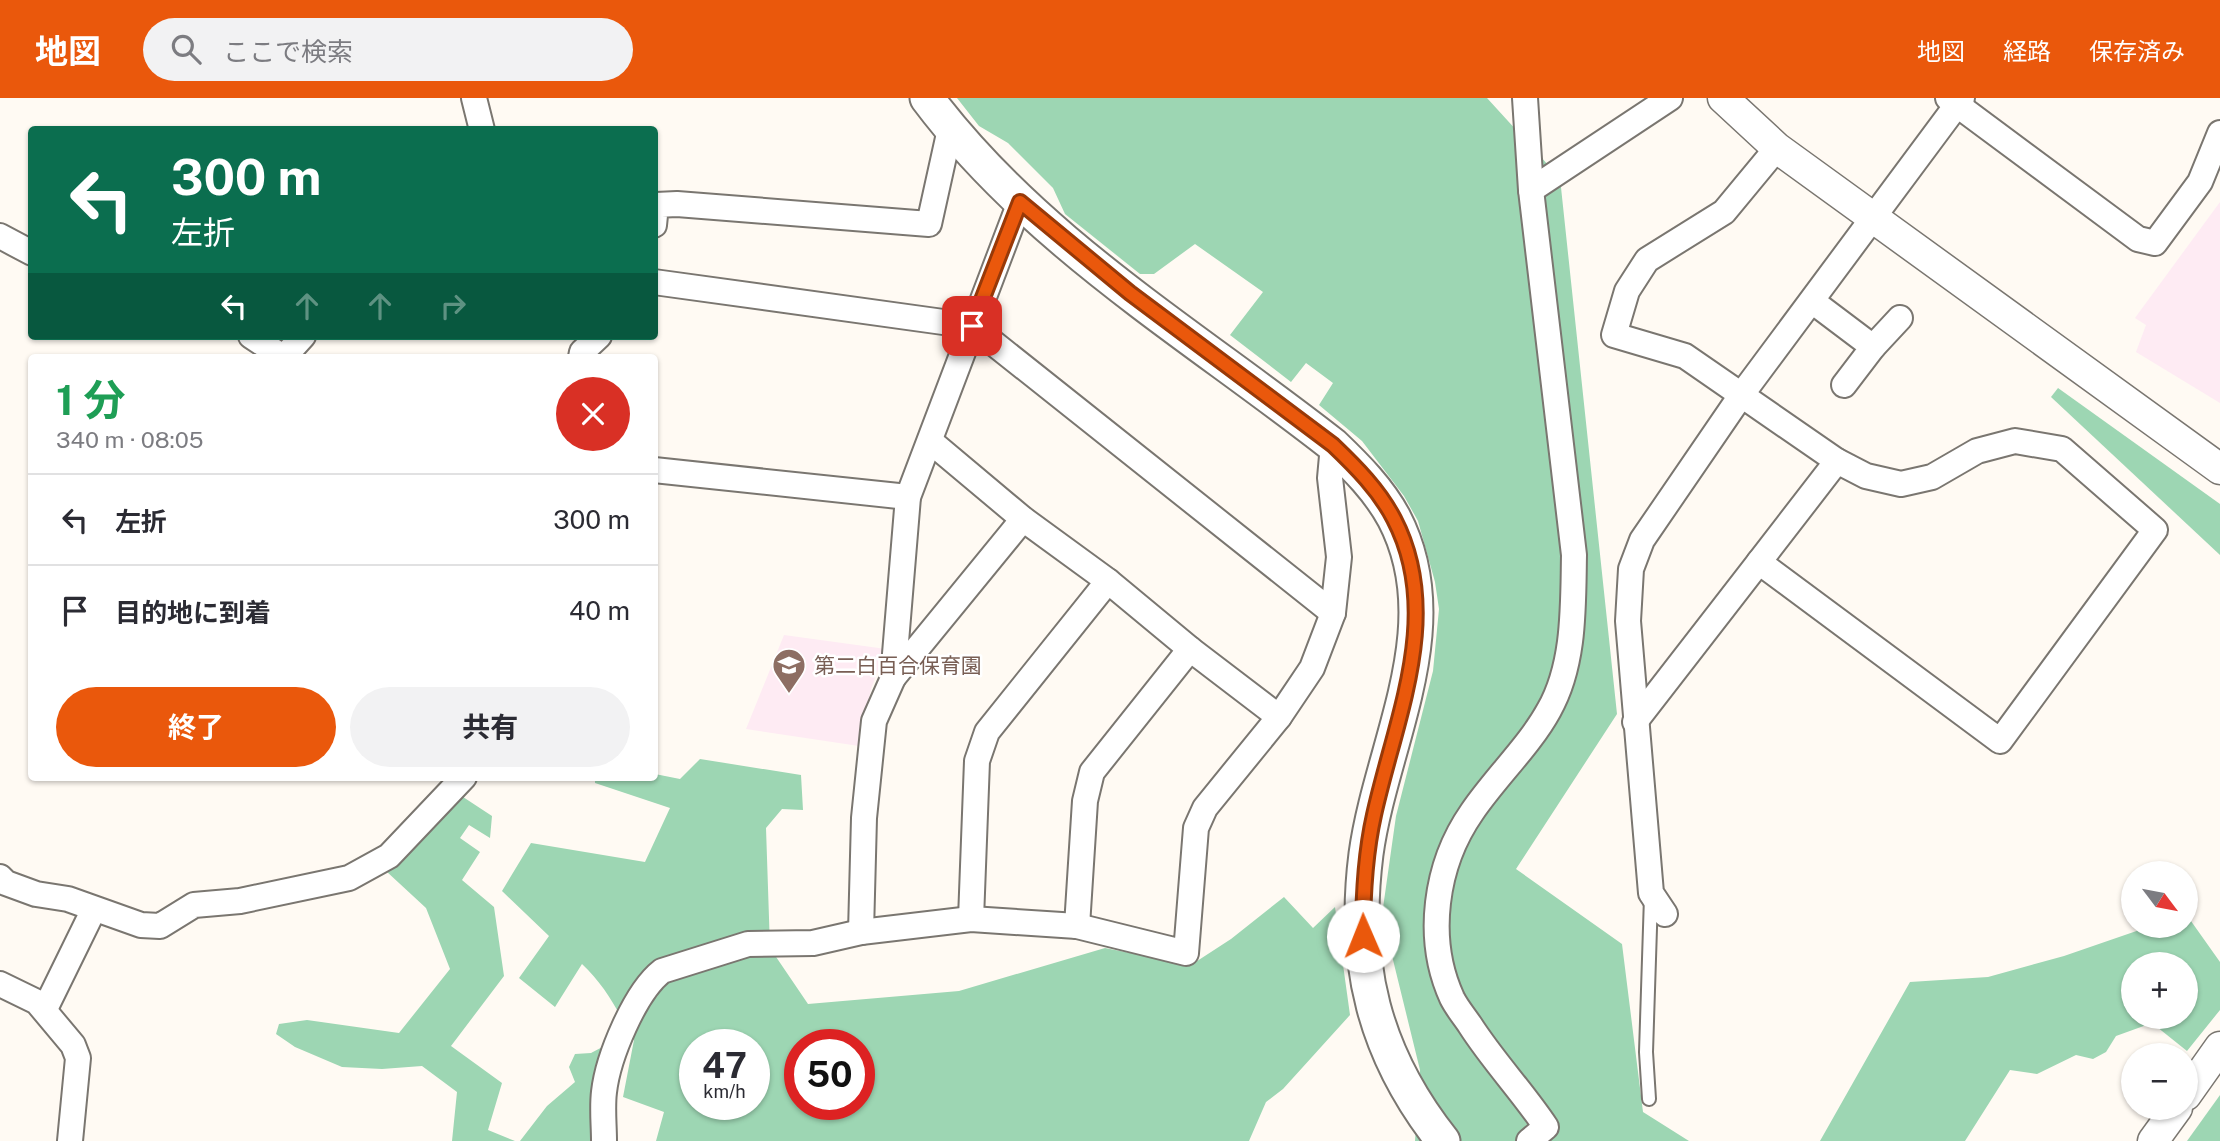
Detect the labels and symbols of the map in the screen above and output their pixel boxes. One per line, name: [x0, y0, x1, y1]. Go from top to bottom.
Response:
pin: [942, 296, 1002, 356]
school or university icon: 第二白百合保育園: [770, 646, 808, 695]
place label: 第二白百合保育園: [814, 653, 982, 678]
north arrow: [2121, 861, 2198, 938]
position arrow: [1326, 899, 1400, 973]
speed limit sign: 50: [784, 1029, 875, 1120]

